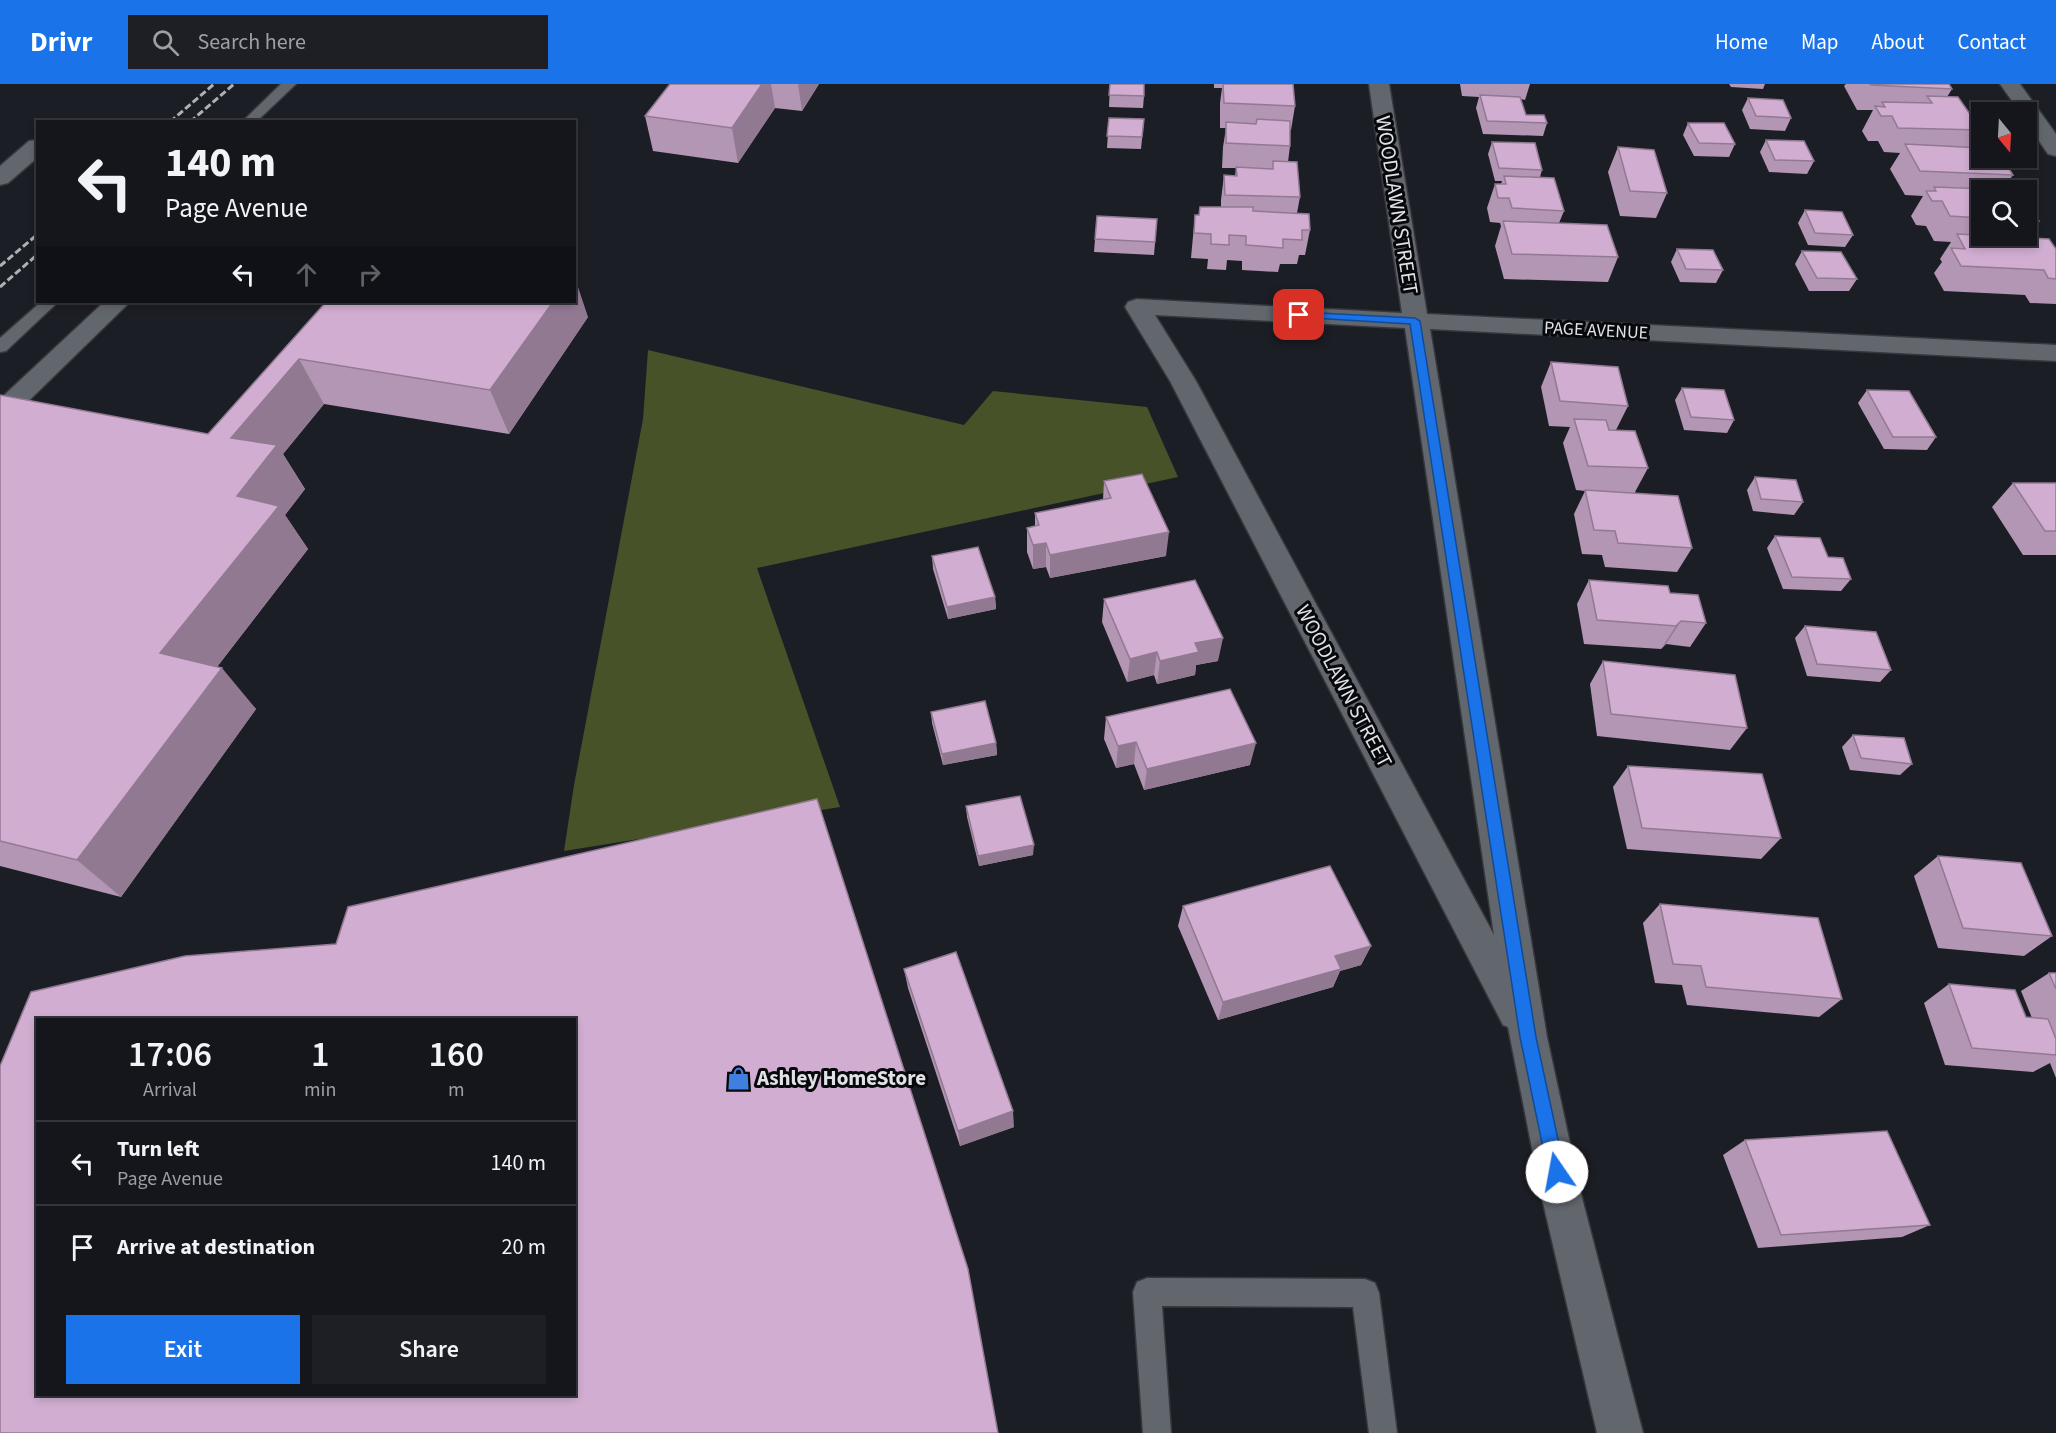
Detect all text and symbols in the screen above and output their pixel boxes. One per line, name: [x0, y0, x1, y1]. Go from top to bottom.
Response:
search box: [128, 15, 548, 69]
text: Drivr: [30, 22, 92, 62]
icon: search: [149, 26, 182, 59]
text: Search here: [197, 26, 306, 58]
text: Home: [1715, 27, 1768, 57]
text: Map: [1801, 27, 1839, 57]
text: About: [1872, 27, 1924, 57]
text: Contact: [1957, 27, 2026, 57]
north arrow: [1971, 102, 2037, 168]
map controls: [1971, 102, 2037, 246]
street label: WOODLAWN STREET: [1368, 113, 1426, 297]
text: 140 m: [165, 133, 276, 193]
icon: left: [66, 144, 144, 222]
button: search: [1971, 180, 2037, 246]
text: Page Avenue: [165, 189, 308, 228]
icon: left: [227, 258, 260, 291]
icon: ahead: [290, 258, 323, 291]
icon: right: [353, 258, 386, 291]
pin: [1273, 289, 1324, 340]
icon: arrive: [1282, 298, 1315, 331]
street label: PAGE AVENUE: [1543, 315, 1649, 346]
street label: WOODLAWN STREET: [1288, 599, 1400, 773]
text: 17:06: [128, 1029, 212, 1080]
text: 1: [311, 1029, 329, 1080]
text: 160: [428, 1029, 484, 1080]
place label: Ashley HomeStore: [756, 1063, 926, 1093]
shop icon: Ashley HomeStore: [726, 1065, 752, 1091]
text: Arrival: [143, 1076, 197, 1104]
text: min: [304, 1076, 336, 1104]
text: m: [448, 1076, 464, 1104]
text: Turn left: [117, 1133, 199, 1165]
position arrow: [1525, 1140, 1589, 1204]
icon: left: [66, 1147, 99, 1180]
text: 140 m: [491, 1147, 546, 1179]
text: Page Avenue: [117, 1165, 223, 1193]
icon: arrive: [66, 1231, 99, 1264]
text: Arrive at destination: [117, 1231, 315, 1263]
text: 20 m: [501, 1231, 546, 1263]
button: Exit: [66, 1315, 300, 1384]
button: Share: [312, 1315, 546, 1384]

